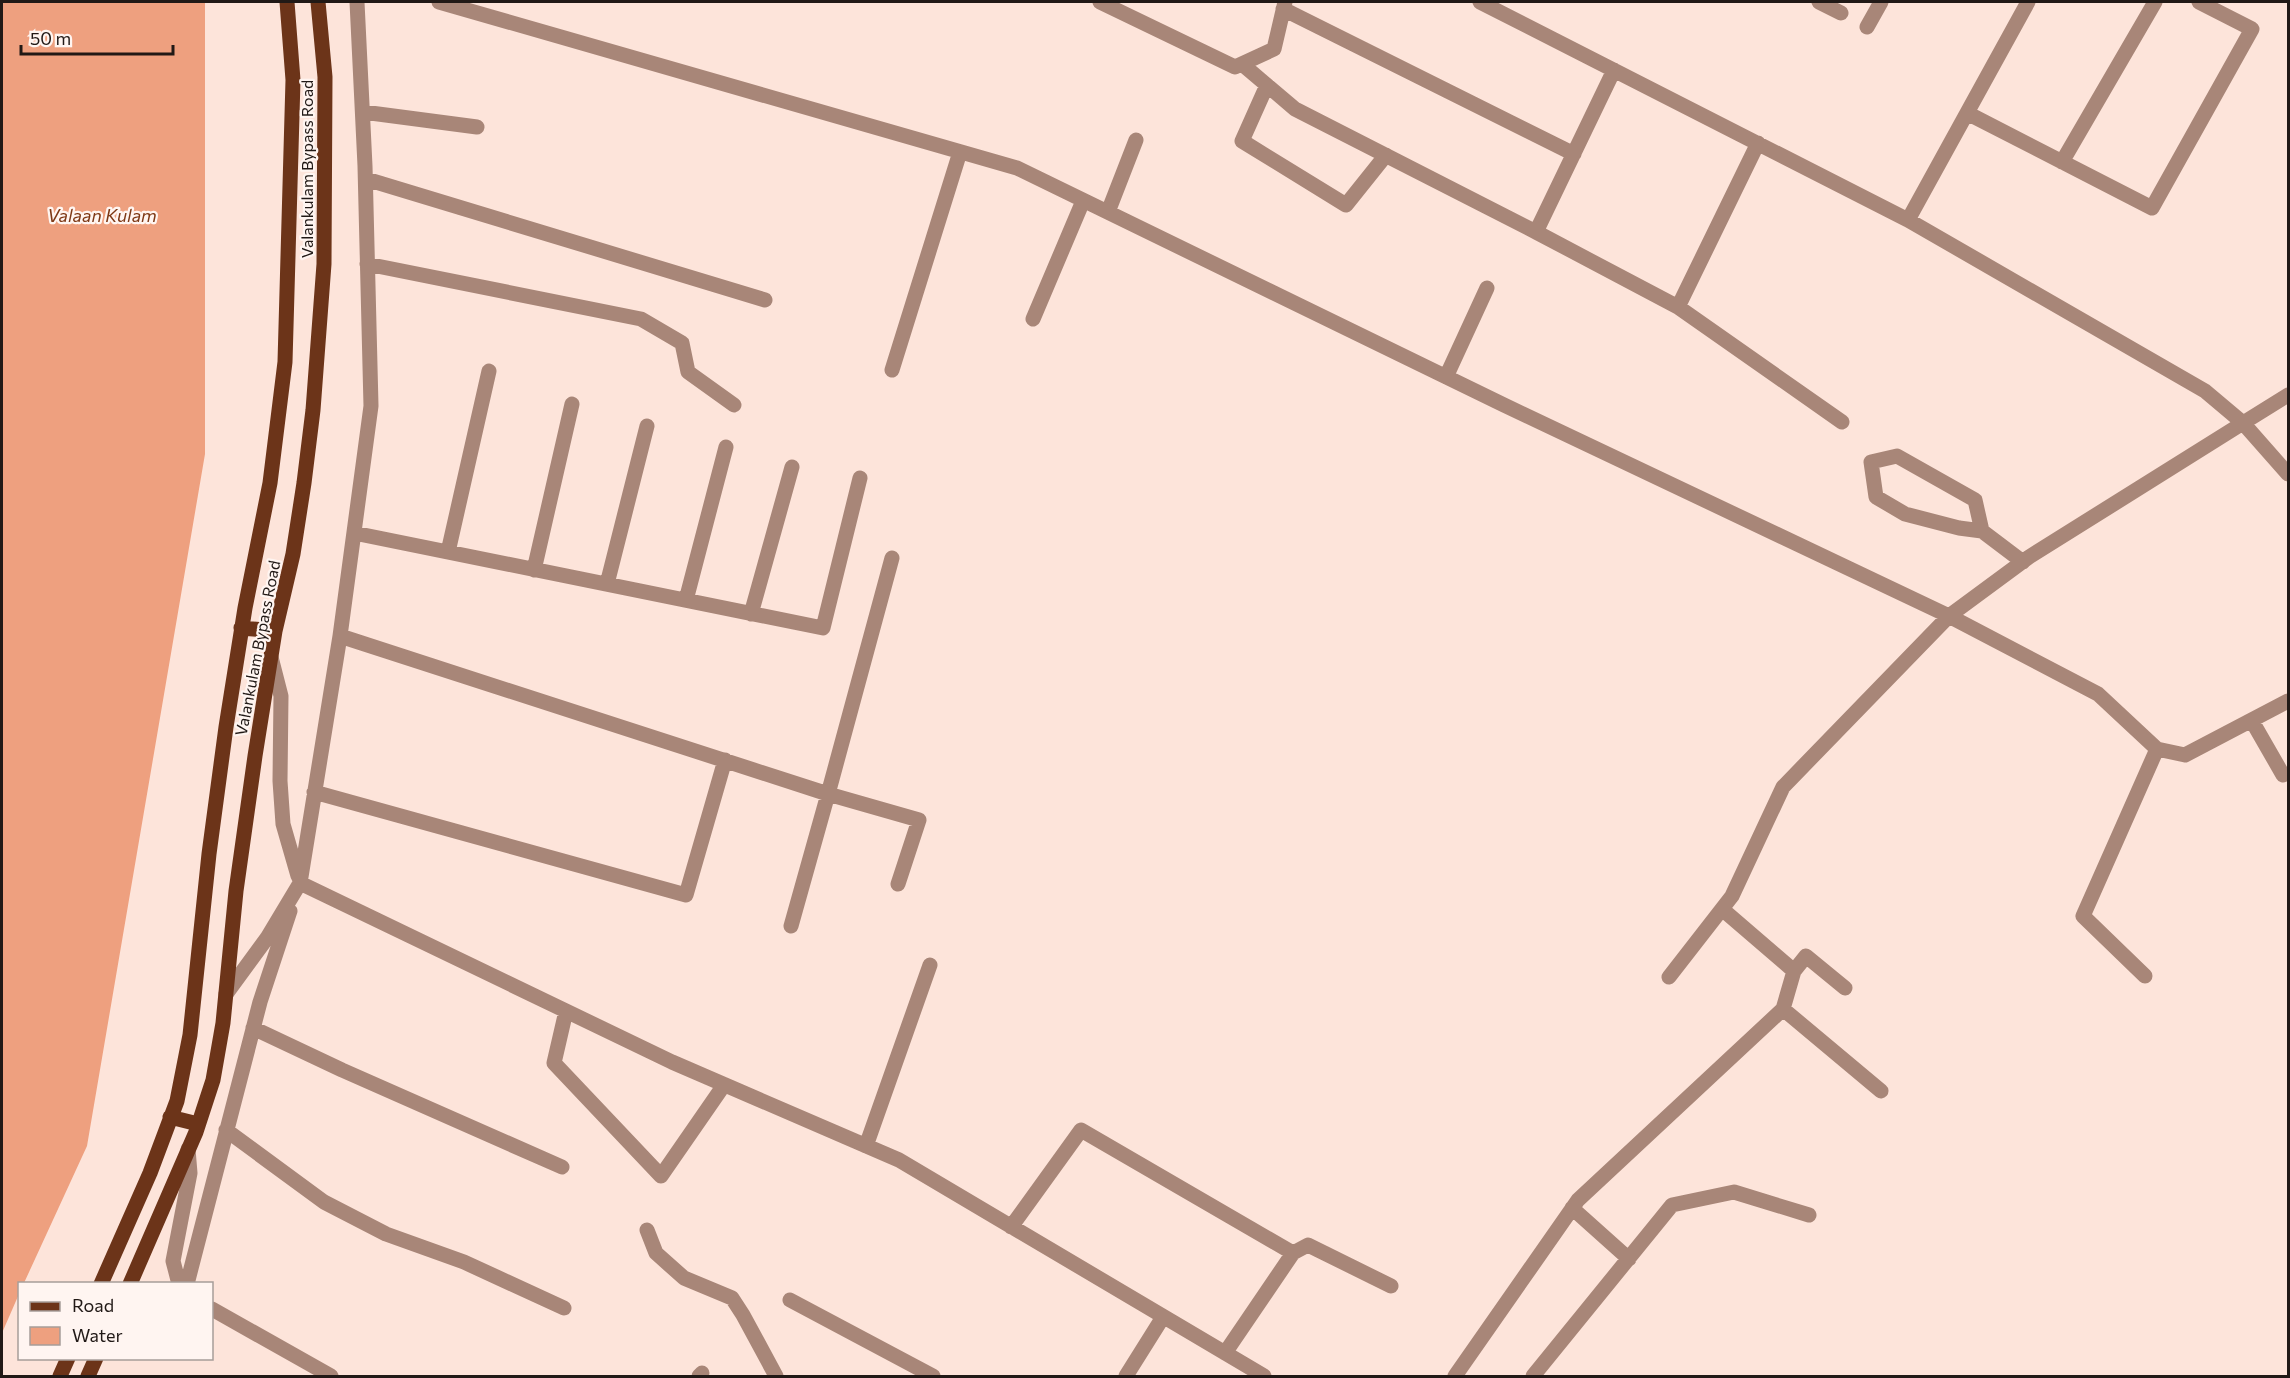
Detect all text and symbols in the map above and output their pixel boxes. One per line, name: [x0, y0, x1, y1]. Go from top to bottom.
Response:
scale bar: [21, 18, 172, 56]
text: 50 m: [30, 27, 71, 49]
street label: Valankulam Bypass Road: [297, 80, 316, 258]
water label: Valaan Kulam: [47, 204, 157, 226]
street label: Valankulam Bypass Road: [231, 559, 283, 737]
legend: [18, 1282, 213, 1360]
text: Road: [72, 1294, 114, 1316]
text: Water: [72, 1324, 123, 1346]

